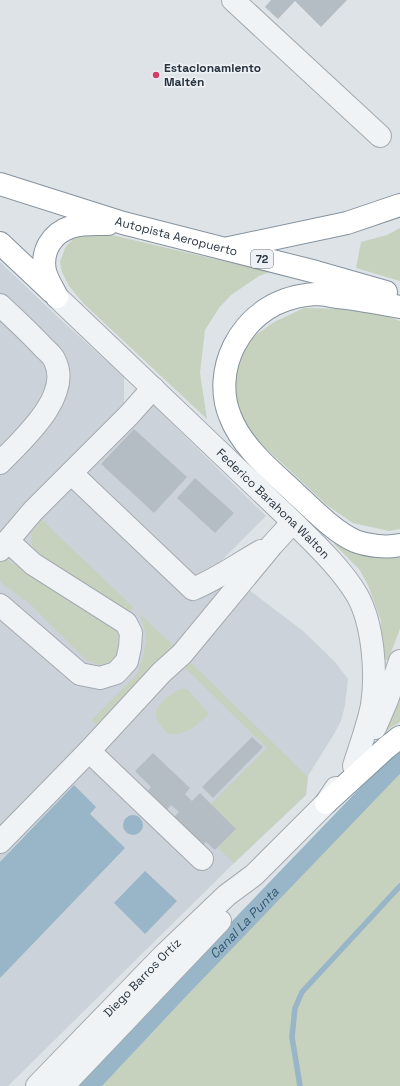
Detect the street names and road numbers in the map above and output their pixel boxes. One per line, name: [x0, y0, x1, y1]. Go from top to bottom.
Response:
street label: Autopista Aeropuerto: [113, 213, 239, 260]
road number: 72: [251, 250, 273, 268]
street label: Federico Barahona Walton: [213, 445, 333, 562]
street label: Diego Barros Ortíz: [100, 935, 184, 1021]

